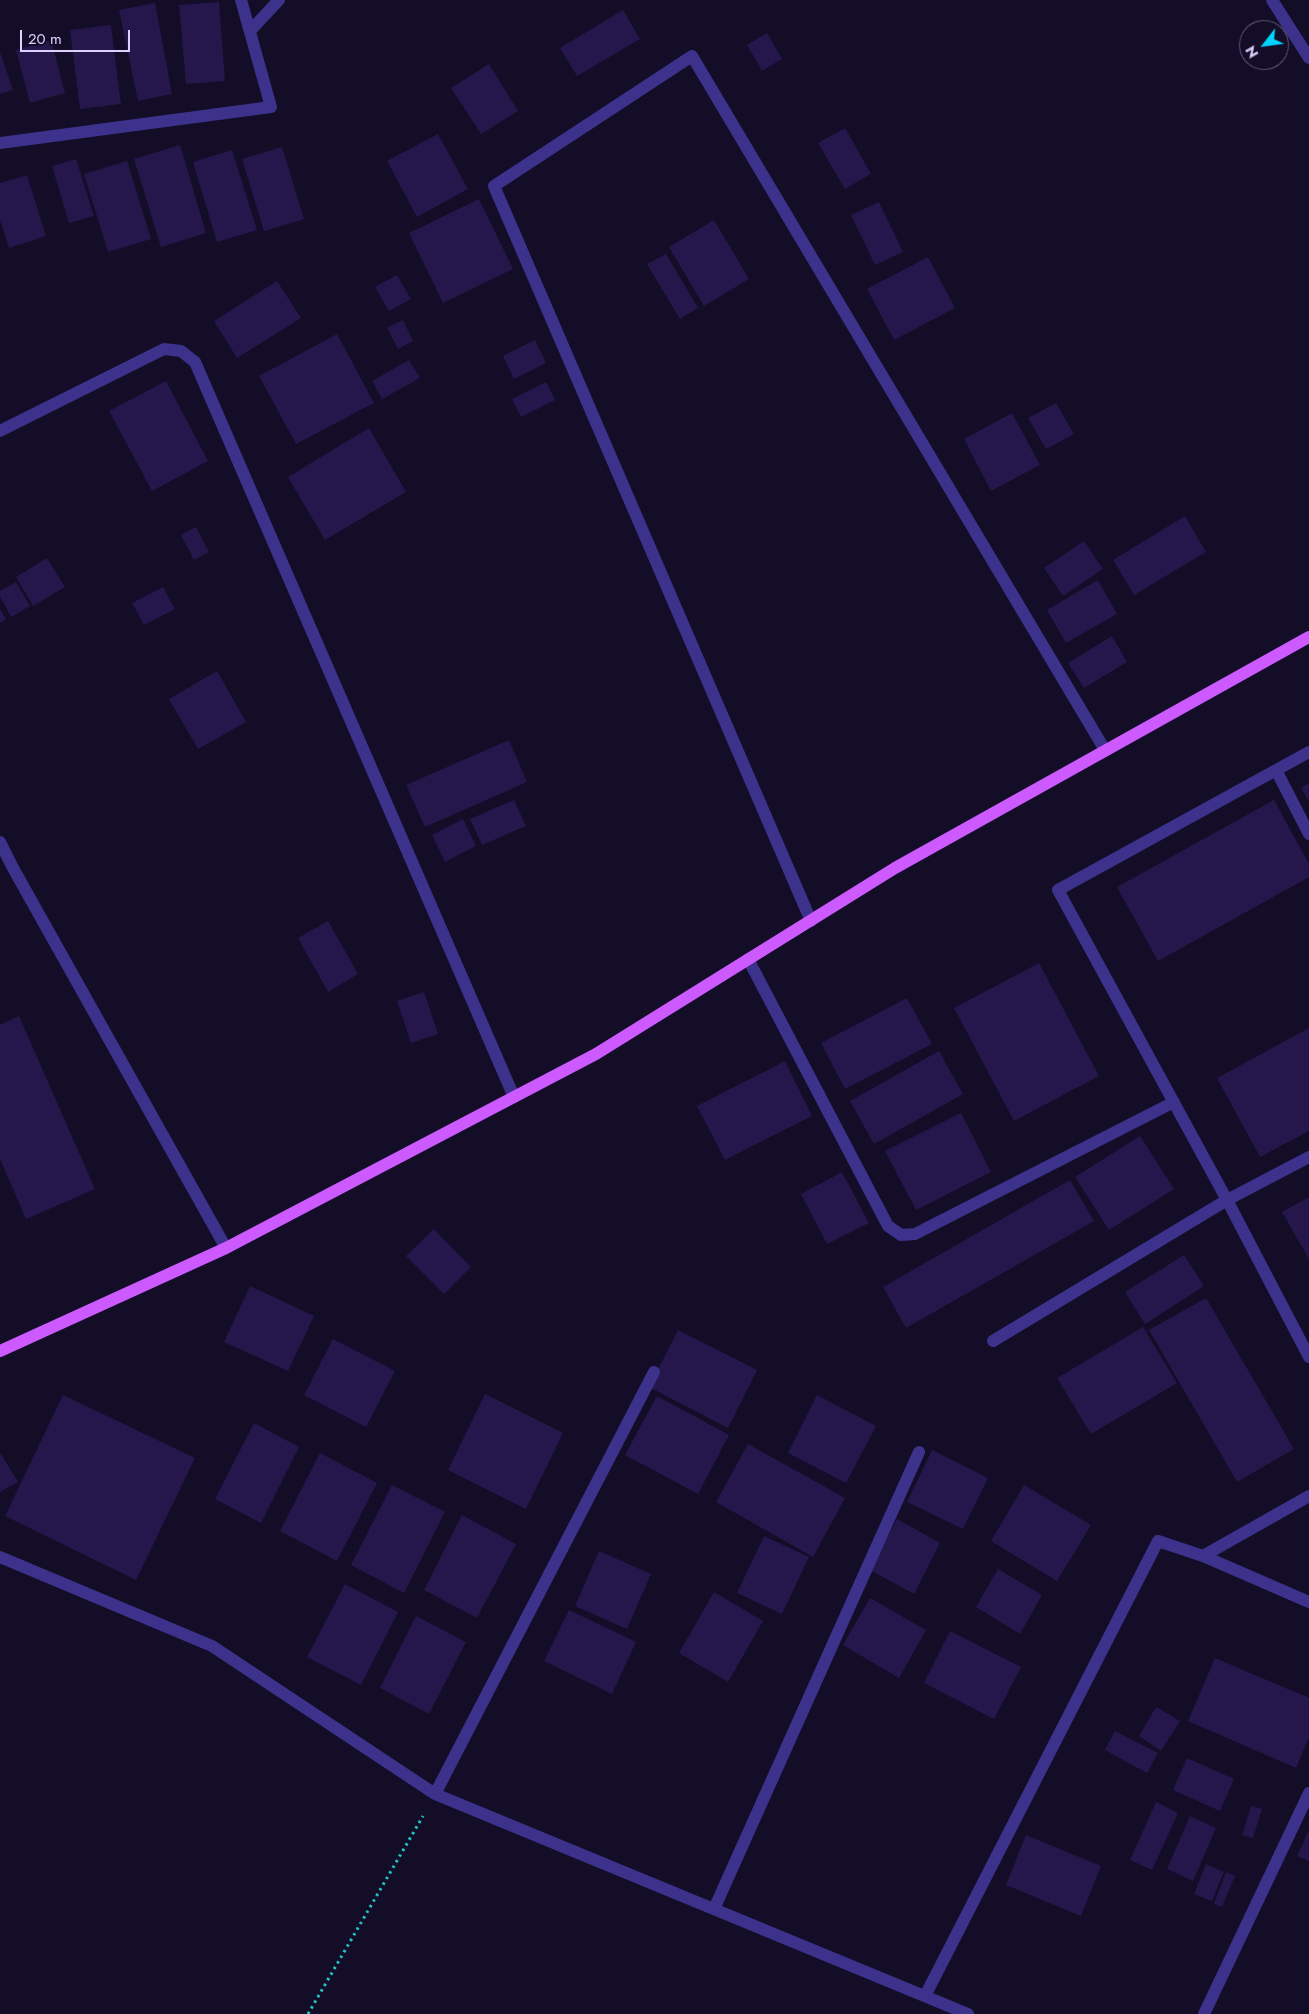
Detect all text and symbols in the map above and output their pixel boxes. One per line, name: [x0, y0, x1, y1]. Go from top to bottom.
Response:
scale bar: [22, 20, 132, 52]
north arrow: [1239, 20, 1289, 70]
text: 20 m: [28, 28, 62, 50]
text: N: [1240, 42, 1263, 62]

